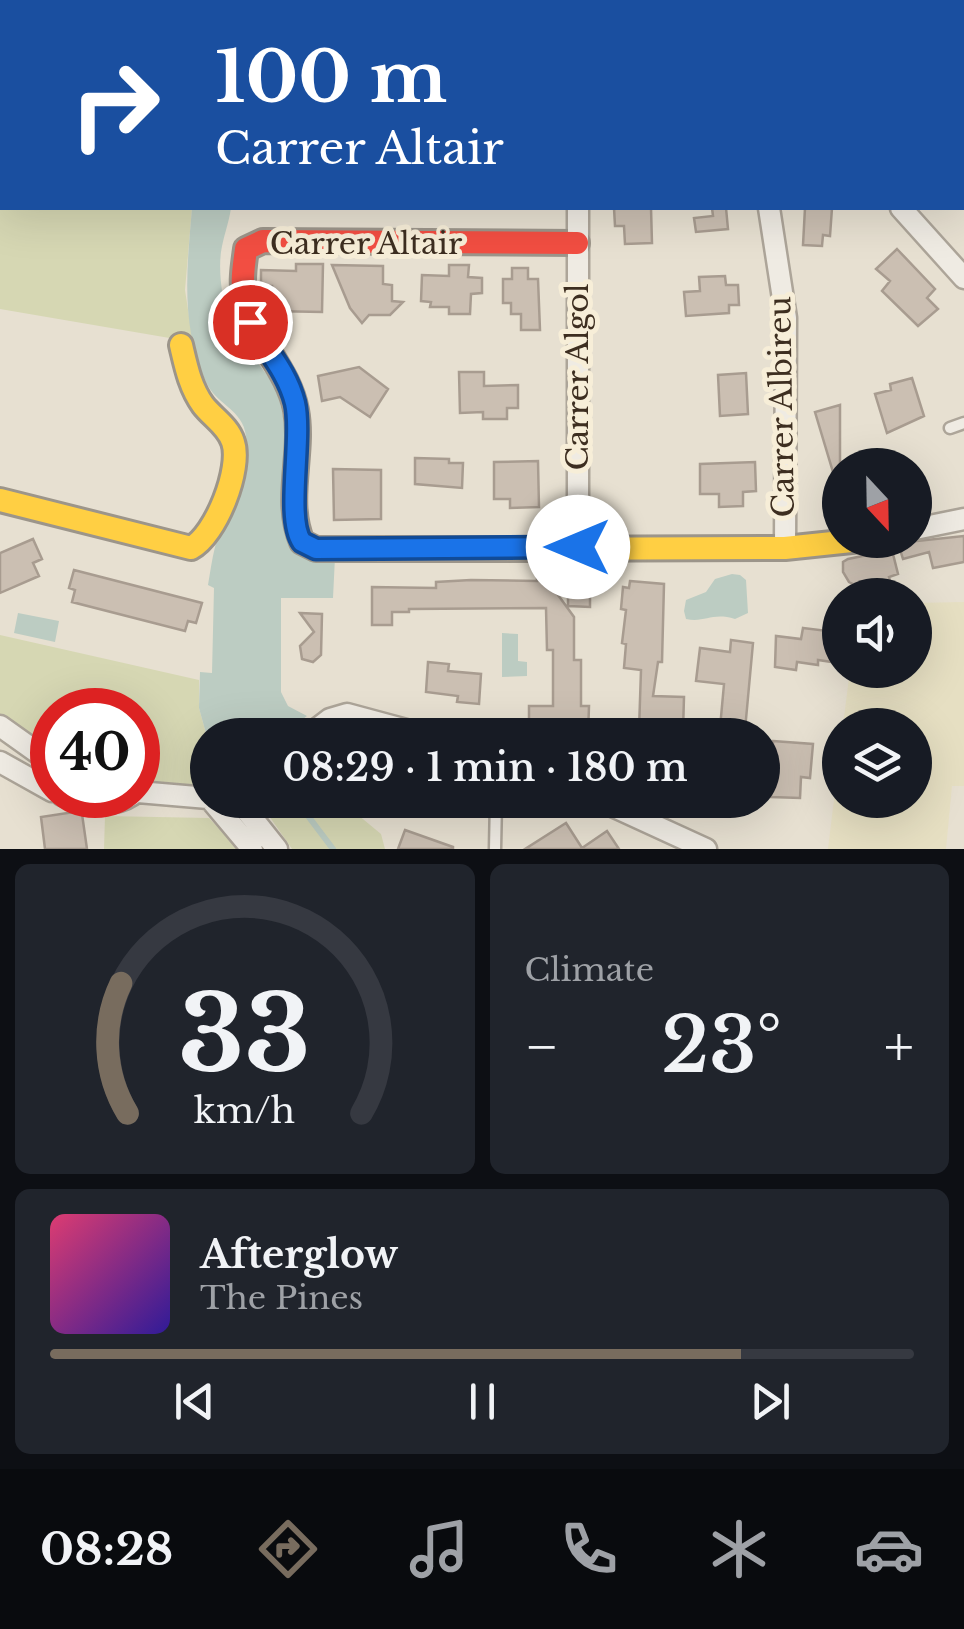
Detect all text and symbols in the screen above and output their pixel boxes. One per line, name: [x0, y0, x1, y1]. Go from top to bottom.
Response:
text: 100 m: [215, 34, 447, 121]
icon: right: [50, 40, 180, 170]
text: Carrer Altair: [215, 120, 504, 176]
street label: Carrer Altair: [270, 225, 463, 262]
pin: [208, 280, 293, 365]
street label: Carrer Algol: [559, 283, 596, 471]
icon: arrive: [223, 295, 278, 350]
street label: Carrer Albireu: [761, 296, 802, 518]
north arrow: [822, 448, 932, 558]
map controls: [822, 448, 932, 818]
position arrow: [526, 495, 630, 599]
button: sound: [822, 578, 932, 688]
speed limit sign: 40: [30, 688, 160, 818]
button: layers: [822, 708, 932, 818]
text: 08:29 · 1 min · 180 m: [282, 744, 688, 791]
text: Climate: [525, 950, 654, 990]
text: 33: [179, 970, 311, 1099]
text: 23°: [661, 999, 782, 1092]
text: −: [525, 1013, 559, 1081]
text: +: [884, 1013, 914, 1081]
text: km/h: [194, 1088, 295, 1133]
text: Afterglow: [200, 1231, 398, 1278]
text: The Pines: [200, 1278, 363, 1318]
icon: previous: [167, 1374, 222, 1429]
icon: pause: [455, 1374, 510, 1429]
icon: next: [743, 1374, 798, 1429]
icon: directions: [253, 1514, 323, 1584]
icon: music: [404, 1514, 474, 1584]
icon: phone: [554, 1514, 624, 1584]
icon: climate: [704, 1514, 774, 1584]
icon: car: [854, 1514, 924, 1584]
text: 08:28: [40, 1521, 173, 1577]

